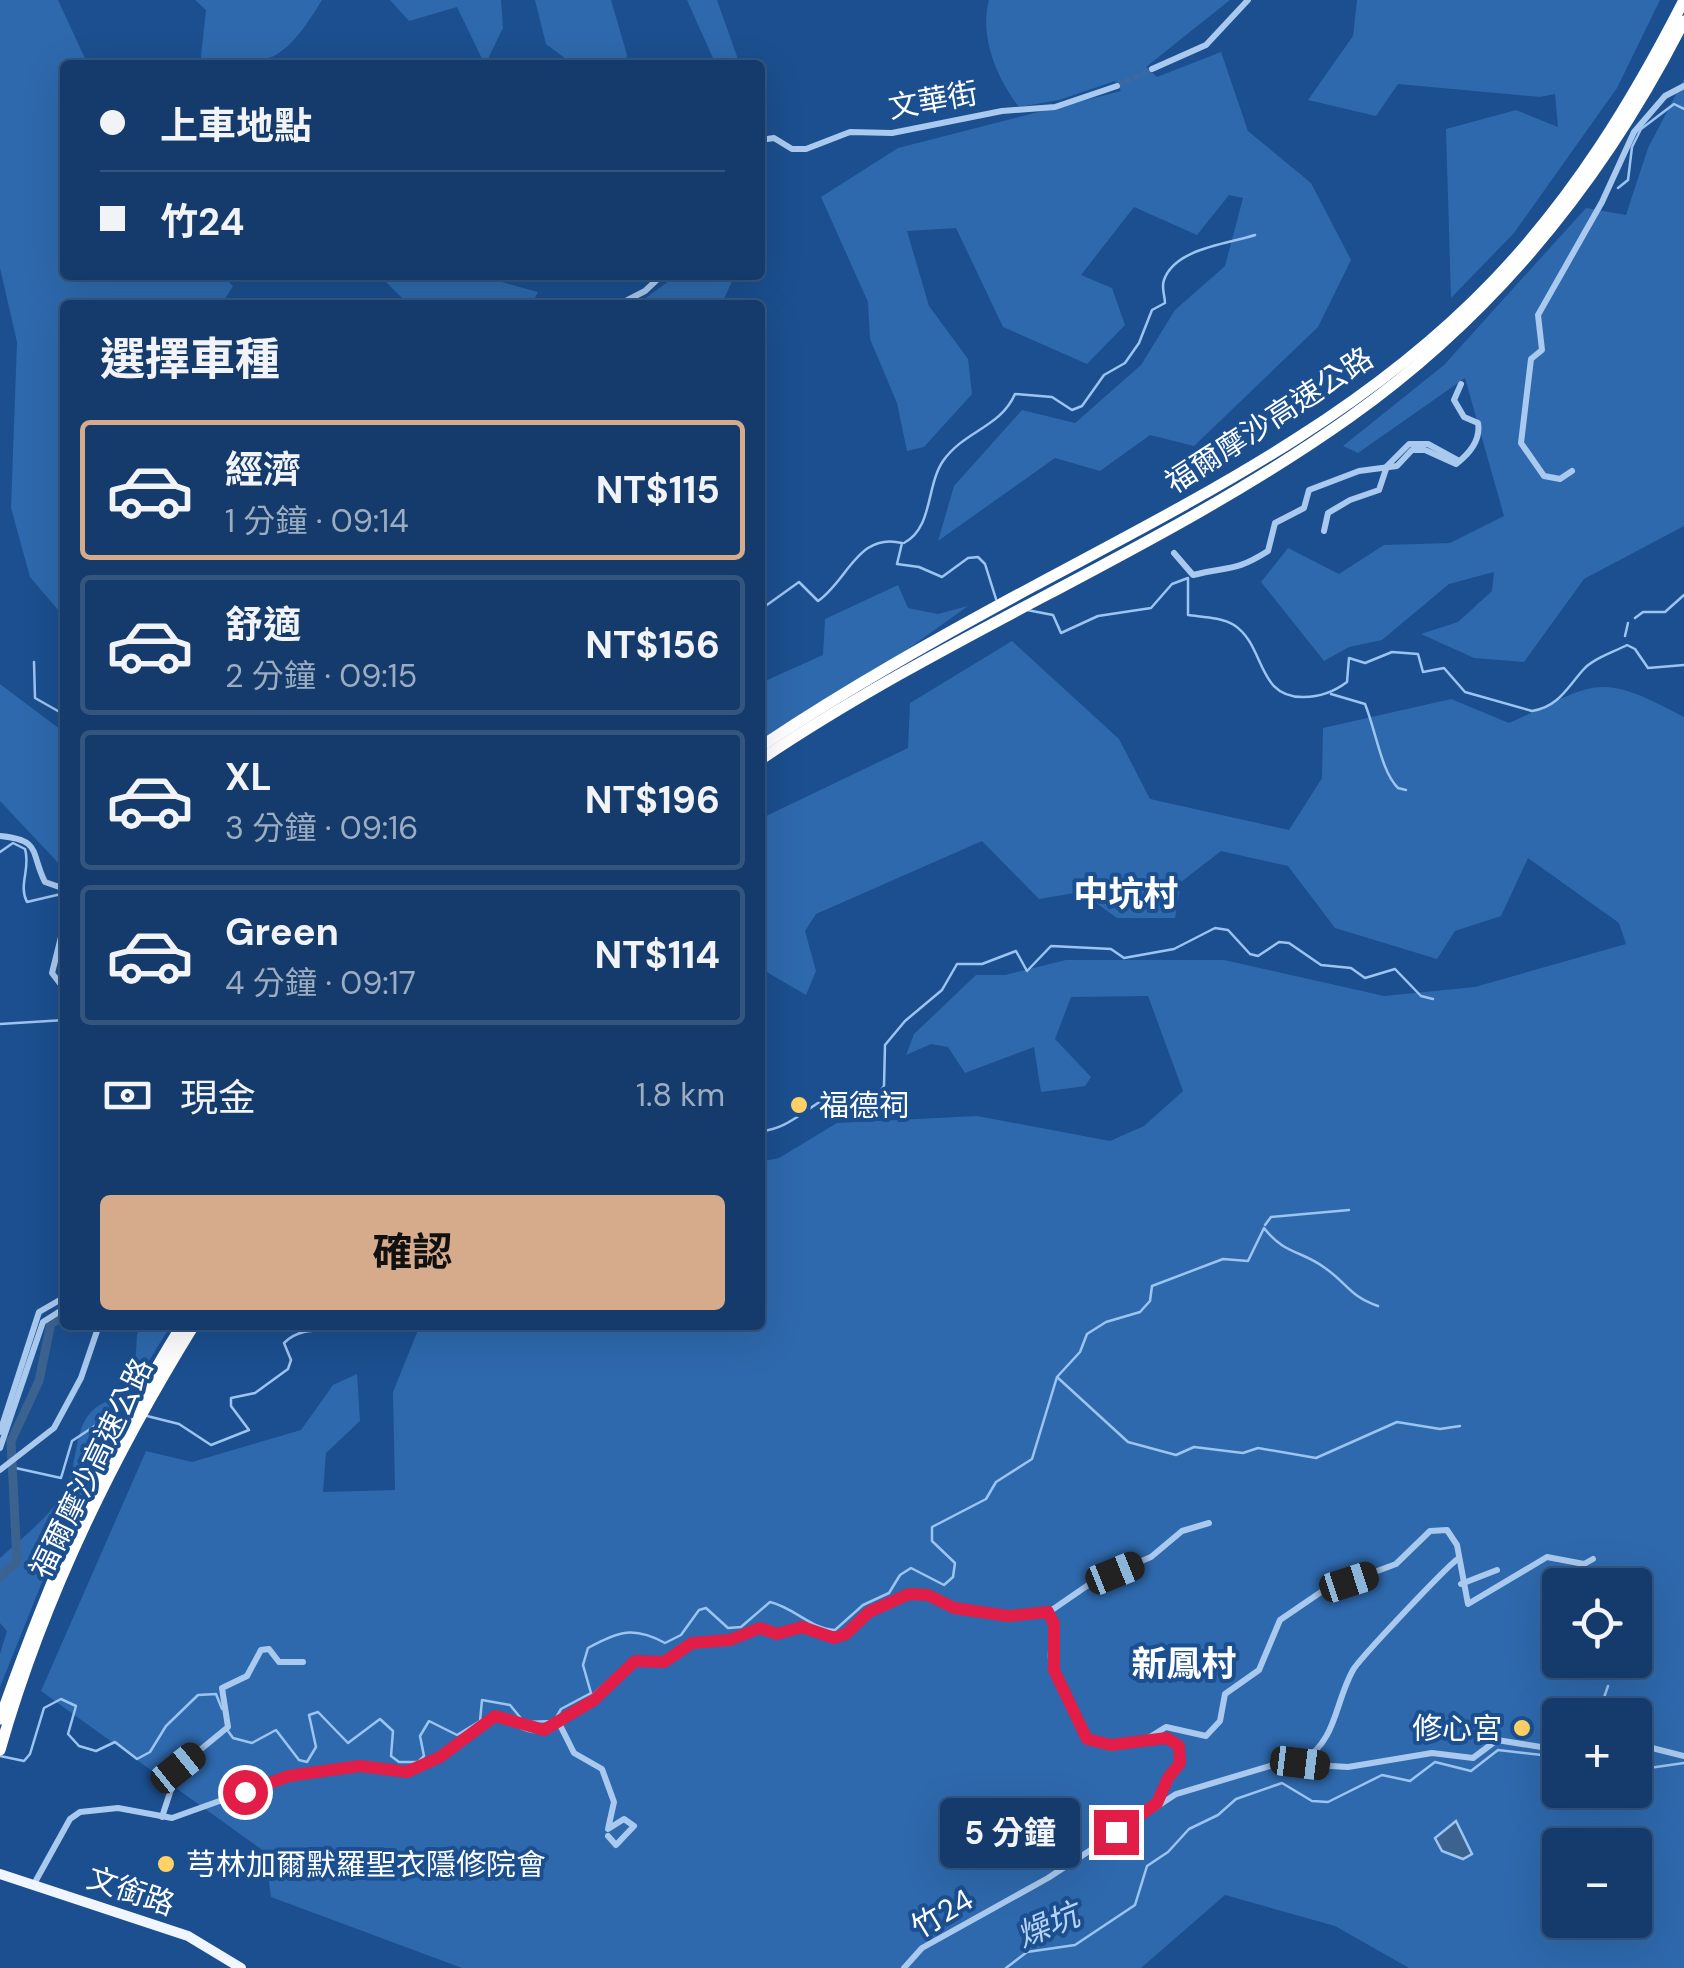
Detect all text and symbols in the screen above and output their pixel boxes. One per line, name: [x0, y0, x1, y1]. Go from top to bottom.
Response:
street label: 文華街: [885, 73, 981, 127]
text: 上車地點: [160, 101, 312, 151]
text: 竹24: [160, 197, 244, 247]
text: 選擇車種: [100, 330, 280, 389]
street label: 福爾摩沙高速公路: [1158, 338, 1380, 502]
icon: car: [105, 445, 195, 535]
text: 經濟: [225, 445, 301, 495]
text: NT$115: [596, 465, 720, 515]
text: 1 分鐘 · 09:14: [225, 500, 409, 542]
icon: car: [105, 600, 195, 690]
text: 舒適: [225, 600, 301, 650]
text: NT$156: [585, 620, 720, 670]
text: 2 分鐘 · 09:15: [225, 655, 417, 697]
text: XL: [225, 752, 272, 802]
icon: car: [105, 755, 195, 845]
text: NT$196: [585, 775, 720, 825]
text: 3 分鐘 · 09:16: [225, 807, 418, 849]
district label: 中坑村: [1073, 871, 1179, 917]
text: Green: [225, 907, 339, 957]
icon: car: [105, 910, 195, 1000]
text: NT$114: [595, 930, 720, 980]
text: 4 分鐘 · 09:17: [225, 962, 416, 1004]
icon: cash: [100, 1068, 155, 1123]
text: 現金: [180, 1073, 256, 1123]
text: 1.8 km: [636, 1074, 725, 1116]
place label: 福德祠: [819, 1086, 909, 1125]
marker: 福德祠: [788, 1094, 810, 1116]
button: 確認: [100, 1195, 725, 1310]
street label: 福爾摩沙高速公路: [21, 1352, 161, 1584]
car: [1082, 1548, 1148, 1598]
car: [1316, 1558, 1382, 1606]
map controls: [1542, 1568, 1652, 1938]
button: locate: [1542, 1568, 1652, 1678]
district label: 新鳳村: [1131, 1641, 1237, 1687]
button: +: [1542, 1698, 1652, 1808]
place label: 修心宮: [1412, 1709, 1502, 1748]
marker: 修心宮: [1511, 1717, 1533, 1739]
car: [145, 1737, 211, 1799]
car: [1268, 1744, 1332, 1782]
route start: [223, 1770, 268, 1815]
callout: 5 分鐘: [941, 1797, 1081, 1867]
route end: [1094, 1810, 1139, 1855]
text: 5 分鐘: [964, 1812, 1056, 1854]
button: −: [1542, 1828, 1652, 1938]
place label: 芎林加爾默羅聖衣隱修院會: [186, 1845, 546, 1884]
marker: 芎林加爾默羅聖衣隱修院會: [155, 1853, 177, 1875]
street label: 文銜路: [82, 1858, 180, 1924]
street label: 竹24: [904, 1880, 980, 1946]
water label: 燥坑: [1010, 1892, 1089, 1956]

